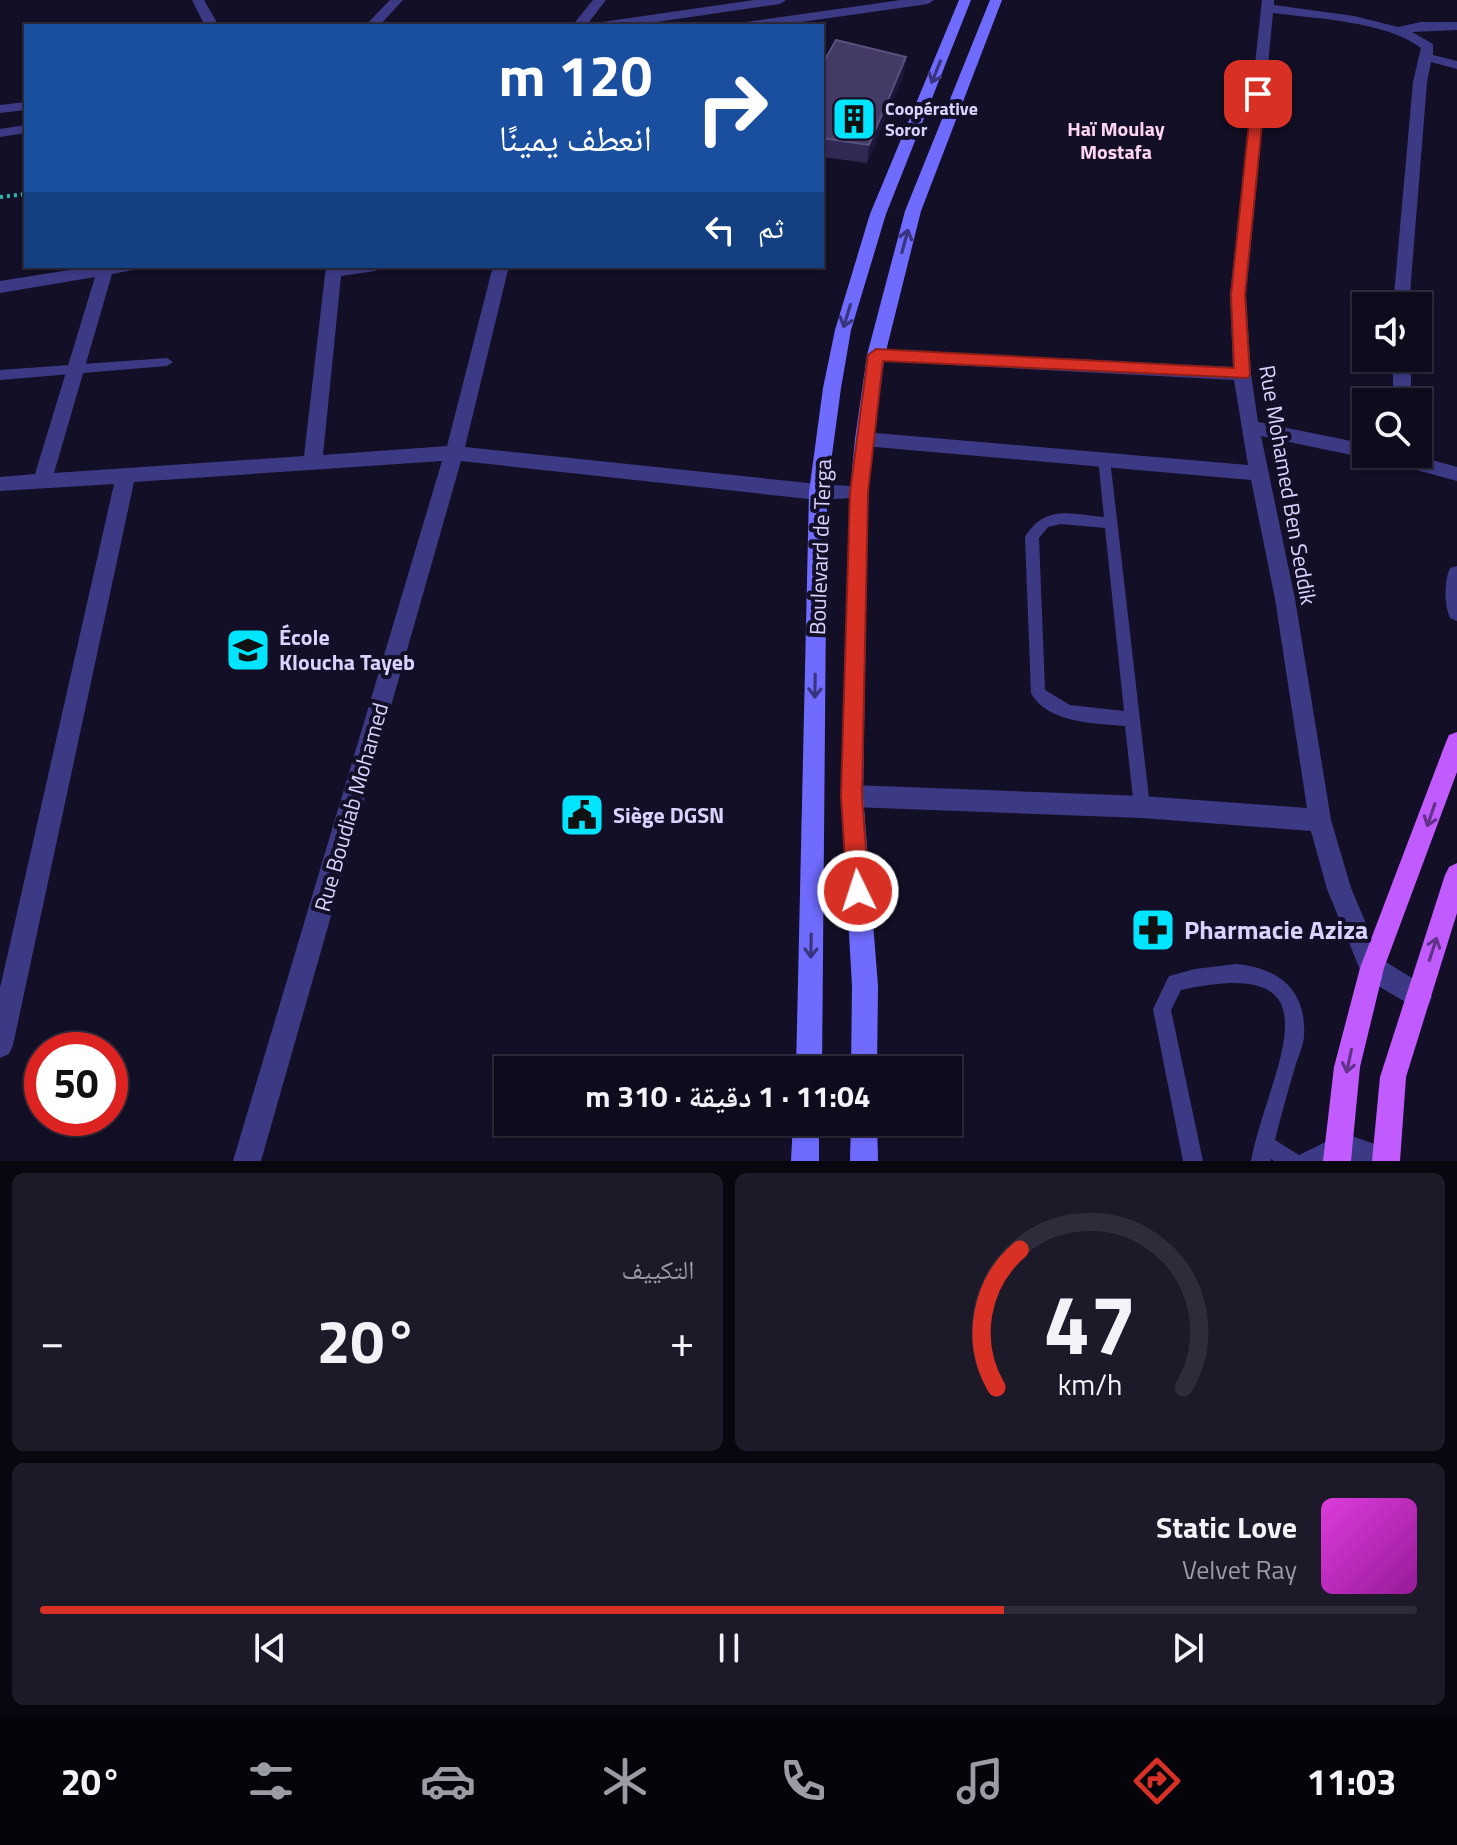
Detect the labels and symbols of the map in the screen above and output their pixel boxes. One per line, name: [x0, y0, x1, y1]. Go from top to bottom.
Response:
one-way arrow: [927, 59, 942, 84]
pin: [1224, 60, 1292, 128]
building icon: Coopérative Soror: [830, 95, 878, 143]
place label: Coopérative Soror: [885, 95, 978, 143]
district label: Haï Moulay Mostafa: [1067, 113, 1165, 167]
one-way arrow: [898, 229, 913, 255]
one-way arrow: [839, 303, 854, 329]
street label: Rue Mohamed Ben Seddik: [1250, 362, 1326, 608]
street label: Boulevard de Terga: [800, 458, 840, 636]
place label: École Kloucha Tayeb: [279, 620, 415, 679]
school or university icon: École Kloucha Tayeb: [224, 626, 272, 674]
one-way arrow: [807, 672, 823, 699]
street label: Rue Boudiab Mohamed: [305, 699, 397, 915]
public building icon: Siège DGSN: [558, 791, 606, 839]
place label: Siège DGSN: [613, 798, 724, 832]
one-way arrow: [1423, 803, 1437, 827]
position arrow: [816, 849, 900, 933]
pharmacy icon: Pharmacie Aziza: [1129, 906, 1177, 954]
place label: Pharmacie Aziza: [1184, 910, 1368, 949]
one-way arrow: [804, 932, 819, 959]
one-way arrow: [1427, 937, 1442, 962]
speed limit sign: 50: [24, 1032, 128, 1136]
one-way arrow: [1341, 1048, 1356, 1074]

